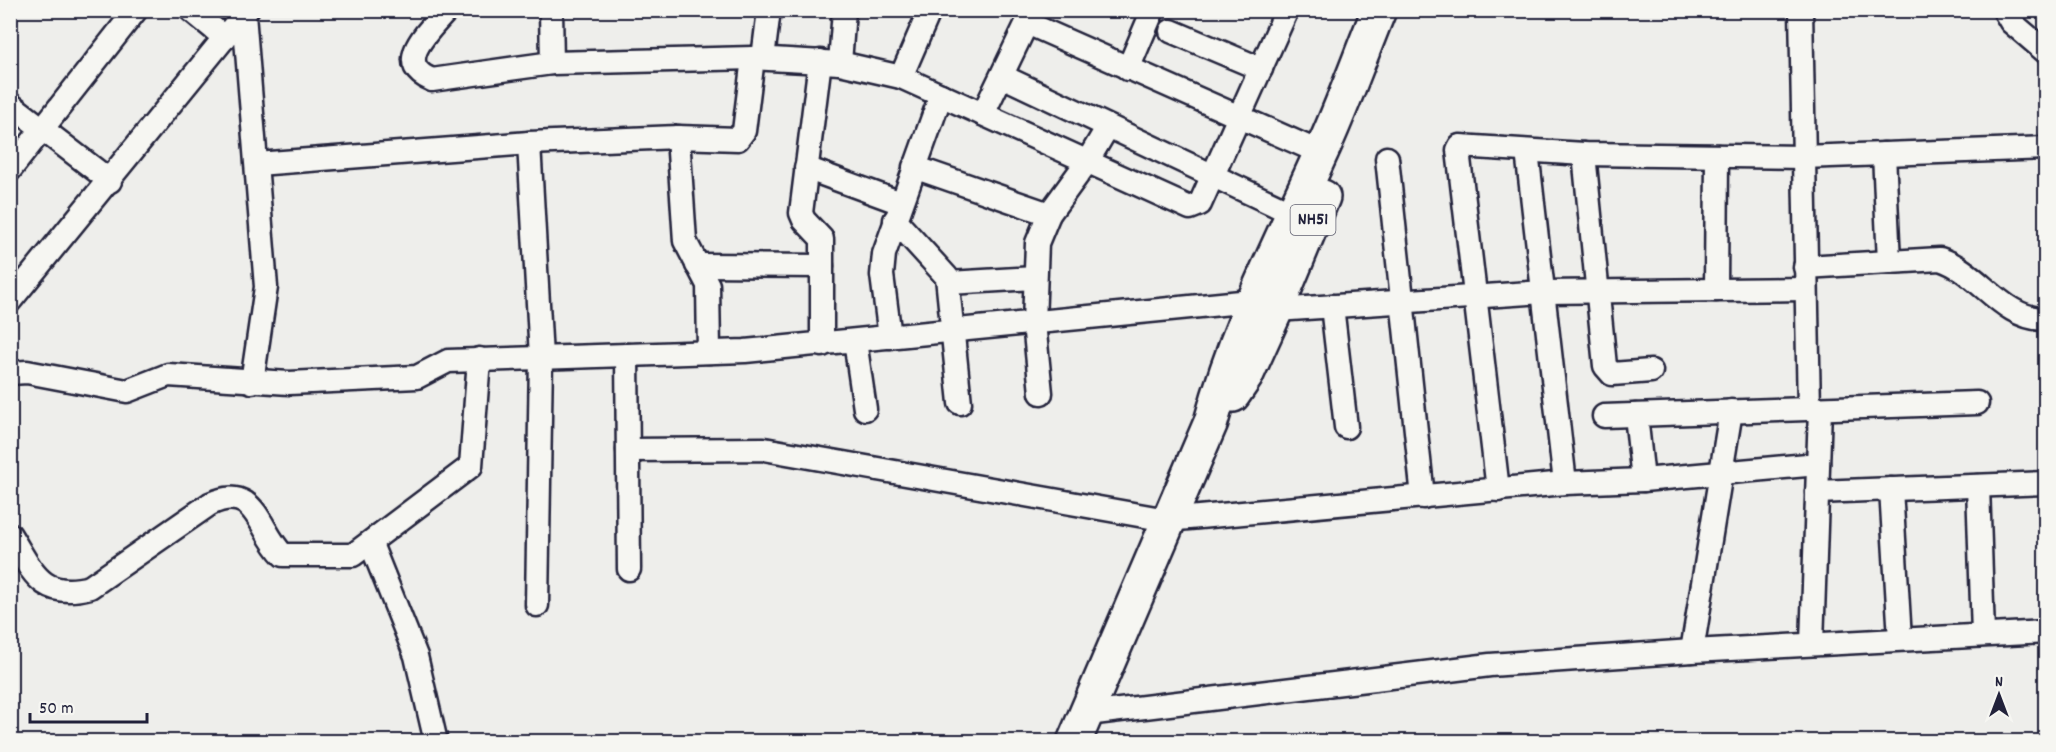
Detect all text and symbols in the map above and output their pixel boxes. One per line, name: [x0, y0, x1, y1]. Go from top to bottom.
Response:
road number: NH51: [1290, 205, 1336, 235]
north arrow: [1969, 665, 2029, 725]
text: N: [1995, 671, 2003, 694]
scale bar: [30, 686, 147, 724]
text: 50 m: [39, 697, 74, 722]

